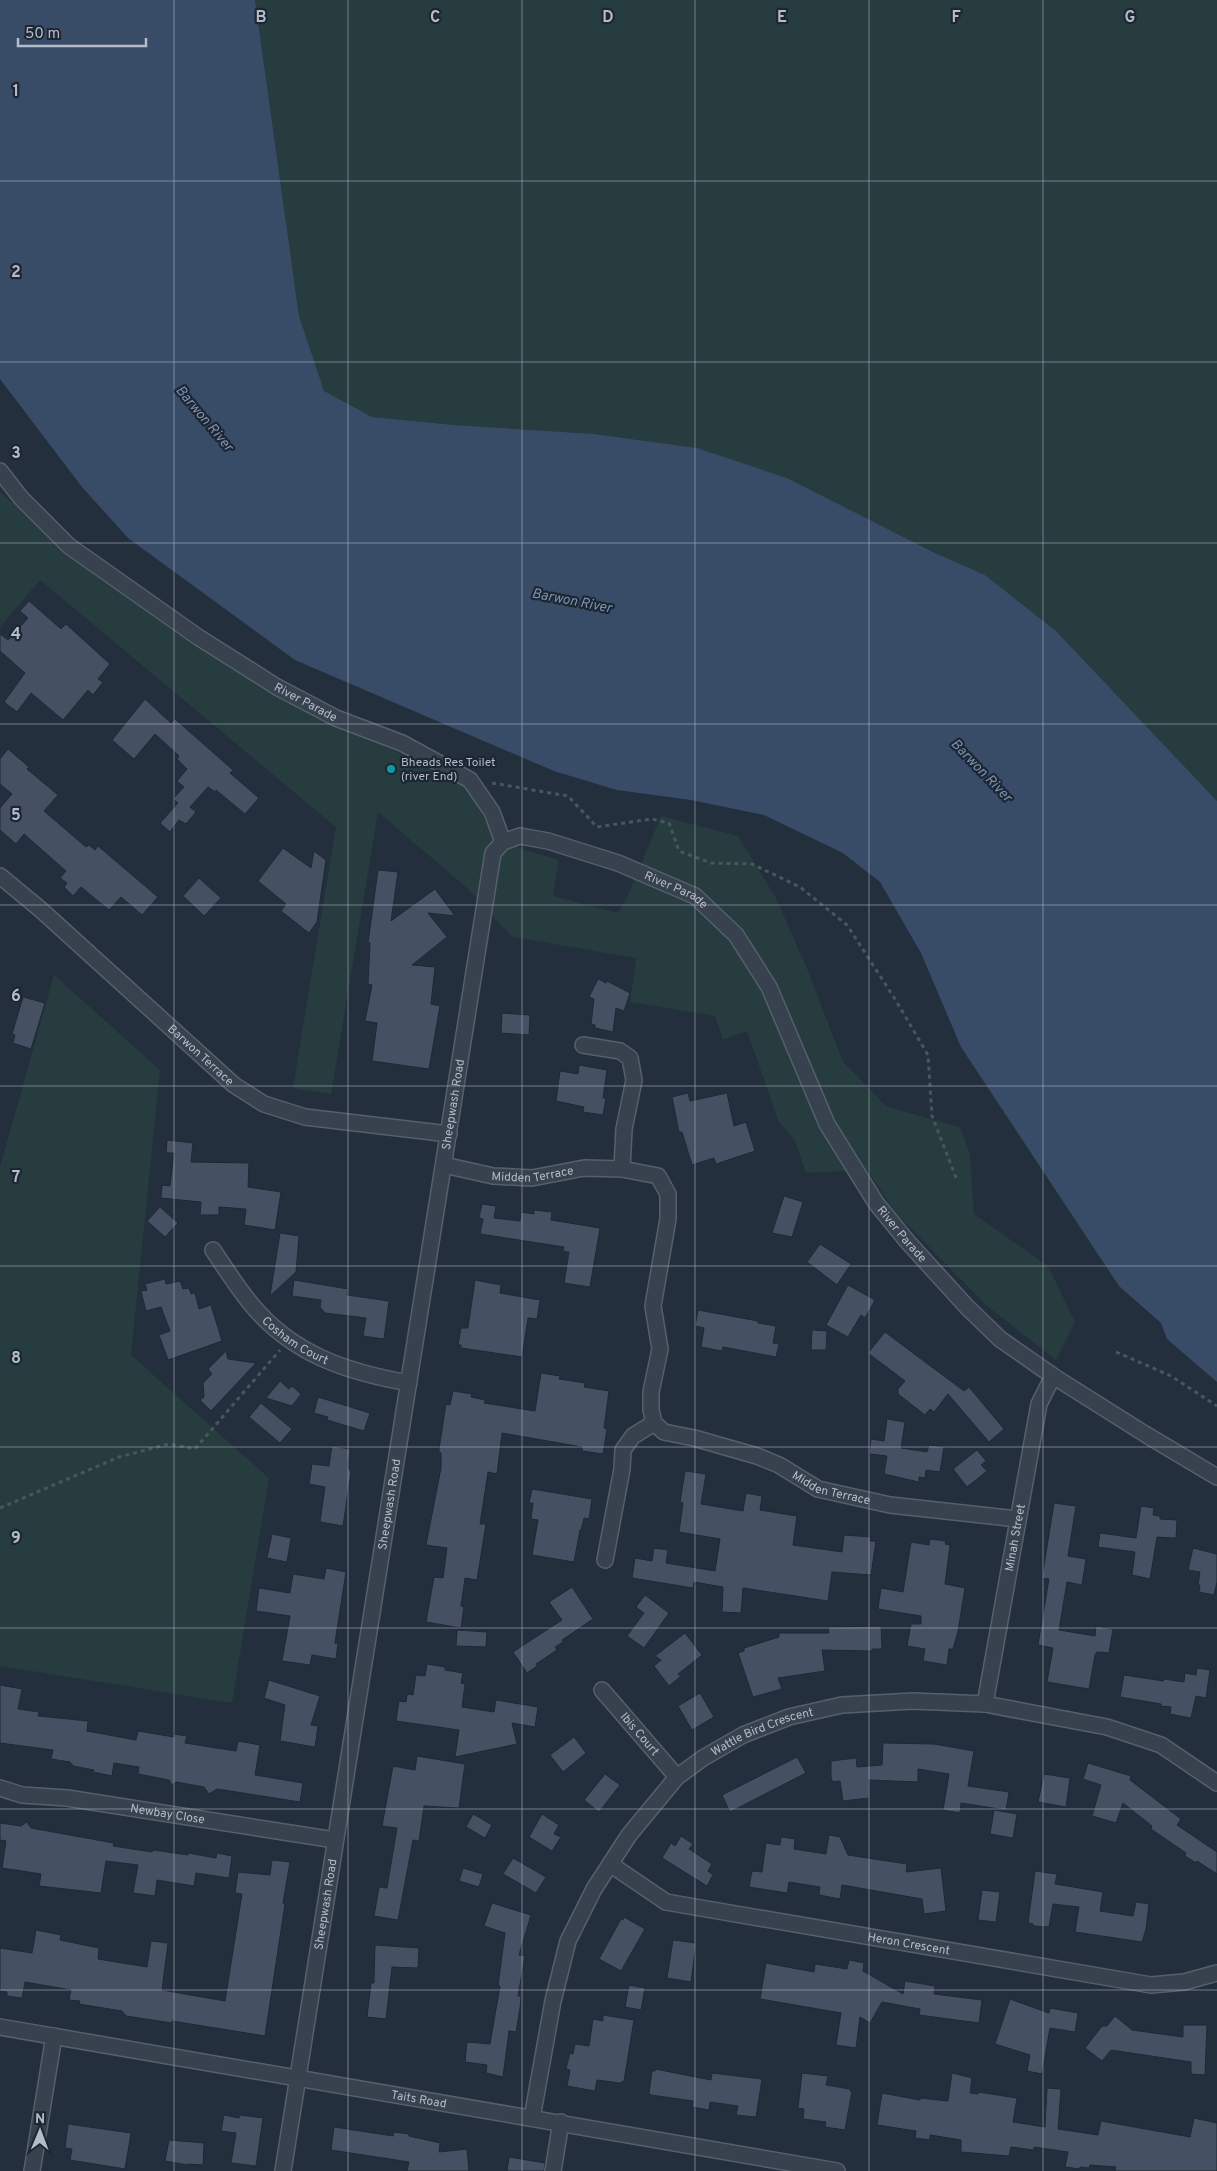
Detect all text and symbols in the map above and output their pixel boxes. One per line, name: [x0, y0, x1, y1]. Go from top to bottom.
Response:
text: B: [255, 8, 267, 28]
text: C: [430, 8, 440, 28]
text: D: [602, 8, 614, 28]
text: E: [777, 8, 787, 28]
text: F: [951, 8, 961, 28]
text: G: [1125, 8, 1135, 28]
scale bar: [18, 15, 145, 47]
text: 50 m: [25, 25, 60, 44]
text: 1: [13, 82, 19, 102]
text: 2: [11, 263, 21, 283]
water label: Barwon River: [171, 383, 237, 457]
text: 3: [11, 444, 21, 464]
water label: Barwon River: [530, 585, 615, 618]
text: 4: [11, 625, 21, 645]
street label: River Parade: [271, 680, 340, 726]
water label: Barwon River: [947, 736, 1016, 807]
place label: Bheads Res Toilet (river End): [401, 755, 496, 785]
marker: Bheads Res Toilet (river End): [385, 763, 397, 775]
text: 5: [11, 806, 21, 826]
street label: River Parade: [642, 868, 711, 913]
text: 6: [11, 987, 21, 1007]
street label: Barwon Terrace: [164, 1021, 237, 1090]
street label: Sheepwash Road: [439, 1058, 469, 1151]
street label: Midden Terrace: [491, 1163, 575, 1187]
text: 7: [12, 1168, 20, 1188]
street label: River Parade: [873, 1203, 930, 1266]
street label: Cosham Court: [258, 1313, 331, 1369]
text: 8: [11, 1349, 21, 1369]
street label: Sheepwash Road: [375, 1458, 405, 1551]
street label: Midden Terrace: [789, 1468, 872, 1509]
street label: Minah Street: [1002, 1503, 1030, 1573]
text: 9: [11, 1529, 21, 1549]
street label: Wattle Bird Crescent: [709, 1705, 815, 1761]
street label: Ibis Court: [616, 1709, 662, 1760]
street label: Newbay Close: [129, 1801, 206, 1828]
street label: Sheepwash Road: [311, 1858, 342, 1951]
street label: Heron Crescent: [866, 1930, 951, 1959]
street label: Taits Road: [390, 2087, 448, 2113]
north arrow: [15, 2106, 65, 2156]
text: N: [35, 2111, 45, 2128]

